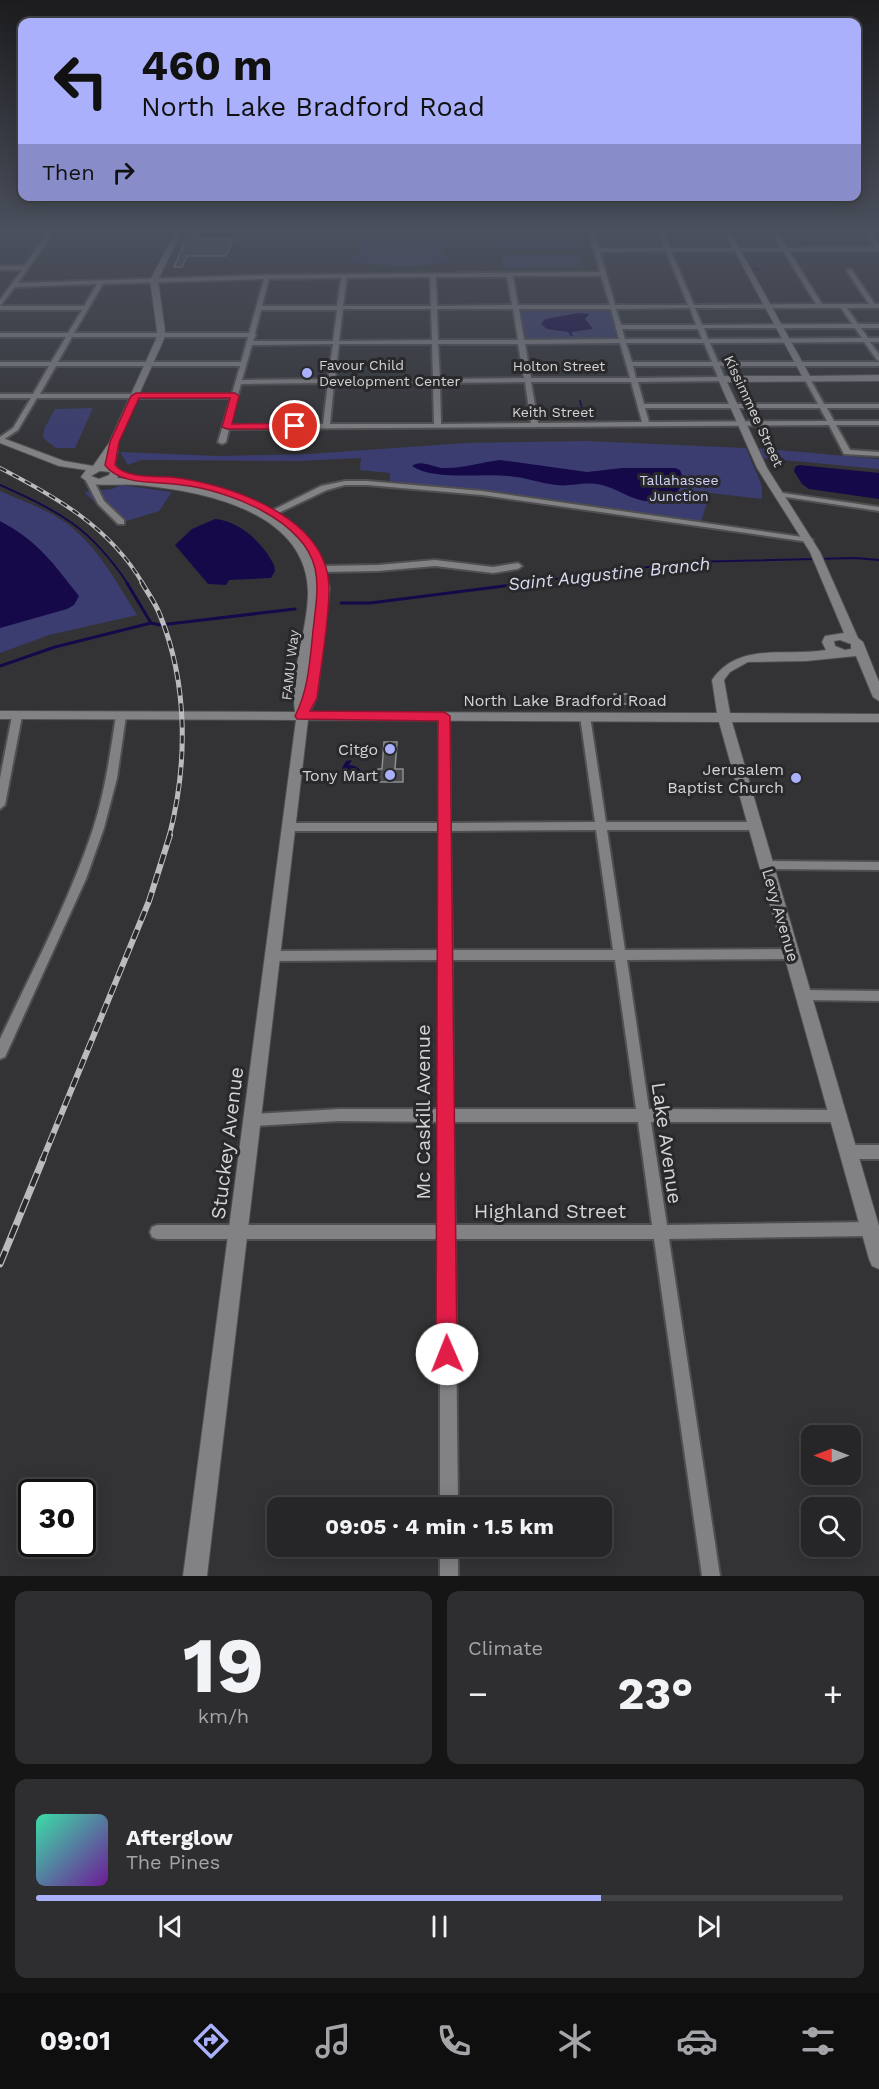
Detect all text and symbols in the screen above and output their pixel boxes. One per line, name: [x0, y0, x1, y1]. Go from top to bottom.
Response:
text: 460 m: [141, 41, 273, 90]
icon: left: [42, 42, 120, 120]
text: North Lake Bradford Road: [141, 91, 485, 123]
icon: right: [107, 156, 140, 189]
text: Then: [42, 160, 95, 185]
street label: Kissimmee Street: [721, 353, 787, 469]
place label: Favour Child Development Center: [319, 357, 461, 389]
street label: Holton Street: [513, 358, 605, 374]
marker: Favour Child Development Center: [300, 366, 314, 380]
pin: [269, 400, 320, 451]
street label: Keith Street: [512, 404, 594, 420]
icon: arrive: [278, 409, 311, 442]
park label: Tallahassee Junction: [640, 472, 718, 504]
water label: Saint Augustine Branch: [507, 552, 711, 595]
street label: FAMU Way: [278, 628, 302, 701]
street label: North Lake Bradford Road: [463, 691, 667, 710]
place label: Citgo: [338, 740, 378, 759]
marker: Citgo: [383, 742, 397, 756]
place label: Jerusalem Baptist Church: [667, 760, 784, 797]
place label: Tony Mart: [302, 766, 378, 785]
marker: Tony Mart: [383, 768, 397, 782]
marker: Jerusalem Baptist Church: [789, 771, 803, 785]
street label: Levy Avenue: [758, 866, 803, 964]
street label: Mc Caskill Avenue: [411, 1024, 435, 1200]
street label: Stuckey Avenue: [206, 1065, 248, 1221]
street label: Lake Avenue: [647, 1081, 687, 1205]
street label: Highland Street: [474, 1199, 627, 1223]
position arrow: [415, 1322, 479, 1386]
north arrow: [801, 1425, 861, 1485]
map controls: [801, 1425, 861, 1557]
speed limit sign: 30: [18, 1479, 96, 1557]
button: search: [801, 1497, 861, 1557]
text: 09:05 · 4 min · 1.5 km: [325, 1514, 554, 1539]
text: 19: [183, 1619, 264, 1711]
text: Climate: [468, 1636, 543, 1660]
text: 23°: [618, 1667, 693, 1720]
text: −: [468, 1674, 488, 1713]
text: +: [823, 1674, 843, 1713]
text: km/h: [198, 1704, 249, 1728]
text: Afterglow: [126, 1825, 233, 1850]
text: The Pines: [126, 1850, 220, 1874]
icon: previous: [154, 1910, 187, 1943]
icon: pause: [423, 1910, 456, 1943]
icon: next: [692, 1910, 725, 1943]
icon: directions: [190, 2020, 232, 2062]
icon: music: [312, 2020, 354, 2062]
icon: phone: [433, 2020, 475, 2062]
icon: climate: [554, 2020, 596, 2062]
icon: car: [676, 2020, 718, 2062]
icon: filters: [797, 2020, 839, 2062]
text: 09:01: [40, 2025, 111, 2057]

